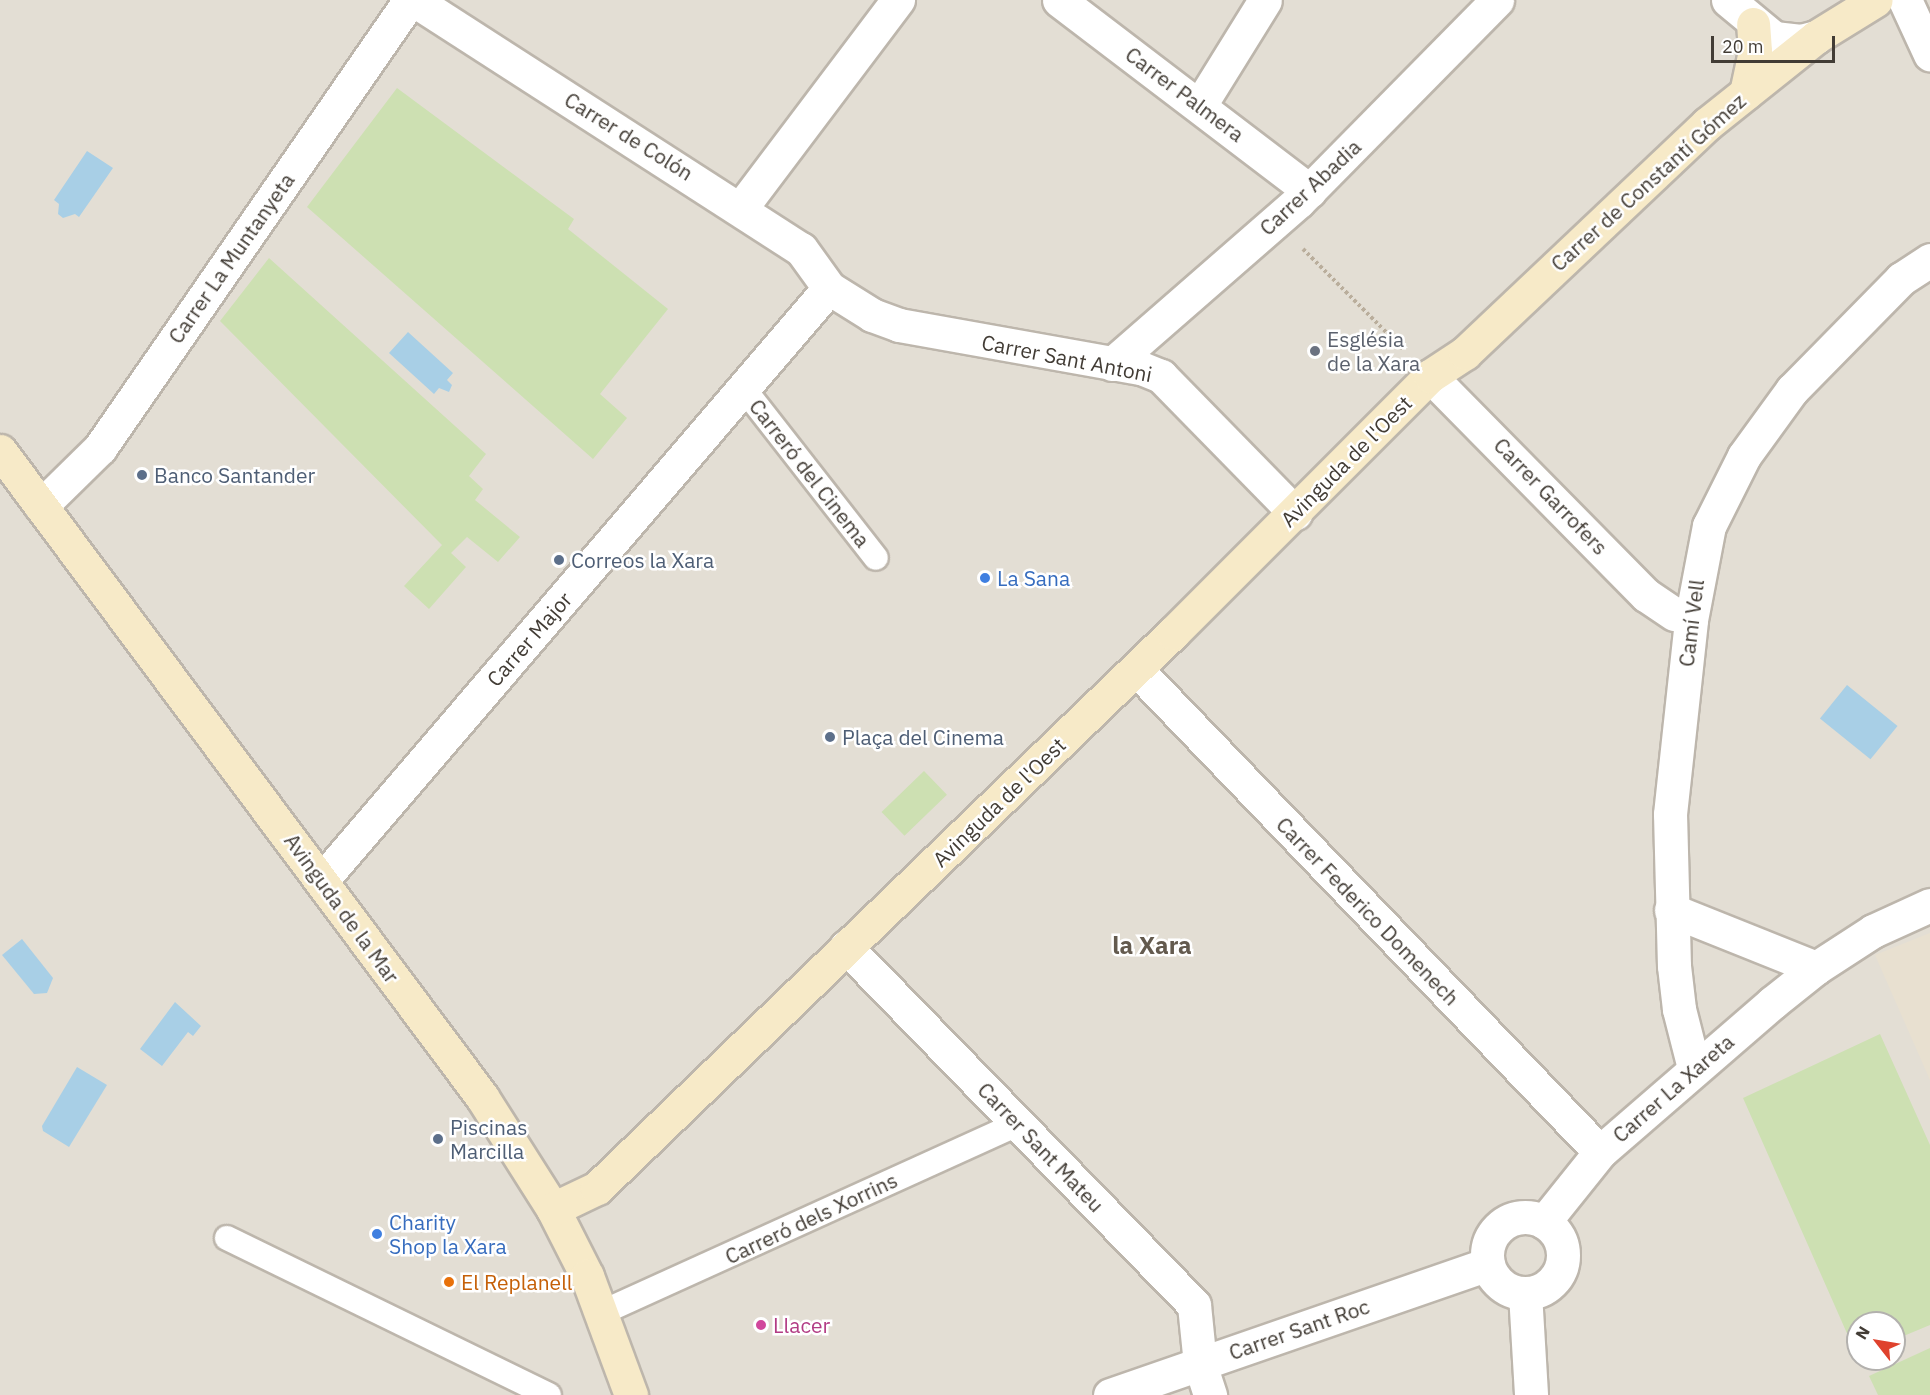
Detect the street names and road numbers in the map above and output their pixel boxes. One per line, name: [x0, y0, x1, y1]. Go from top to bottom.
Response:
street label: Carrer Palmera: [1121, 41, 1249, 147]
street label: Carrer de Colón: [560, 86, 698, 186]
street label: Carrer de Constantí Gómez: [1545, 88, 1751, 276]
street label: Carrer Abadia: [1254, 134, 1366, 240]
street label: Carrer La Muntanyeta: [163, 168, 299, 348]
street label: Carrer Sant Antoni: [980, 329, 1154, 387]
street label: Avinguda de l'Oest: [1275, 390, 1417, 532]
street label: Carreró del Cinema: [744, 394, 876, 552]
street label: Carrer Garrofers: [1489, 432, 1613, 560]
street label: Camí Vell: [1673, 578, 1709, 668]
street label: Carrer Major: [481, 587, 577, 691]
street label: Avinguda de l'Oest: [927, 732, 1071, 872]
street label: Carrer Federico Domenech: [1271, 812, 1465, 1010]
street label: Avinguda de la Mar: [279, 828, 405, 988]
street label: Carrer La Xareta: [1607, 1029, 1739, 1147]
street label: Carrer Sant Mateu: [973, 1077, 1109, 1217]
street label: Carreró dels Xorrins: [721, 1167, 901, 1269]
street label: Carrer Sant Roc: [1225, 1293, 1373, 1365]

